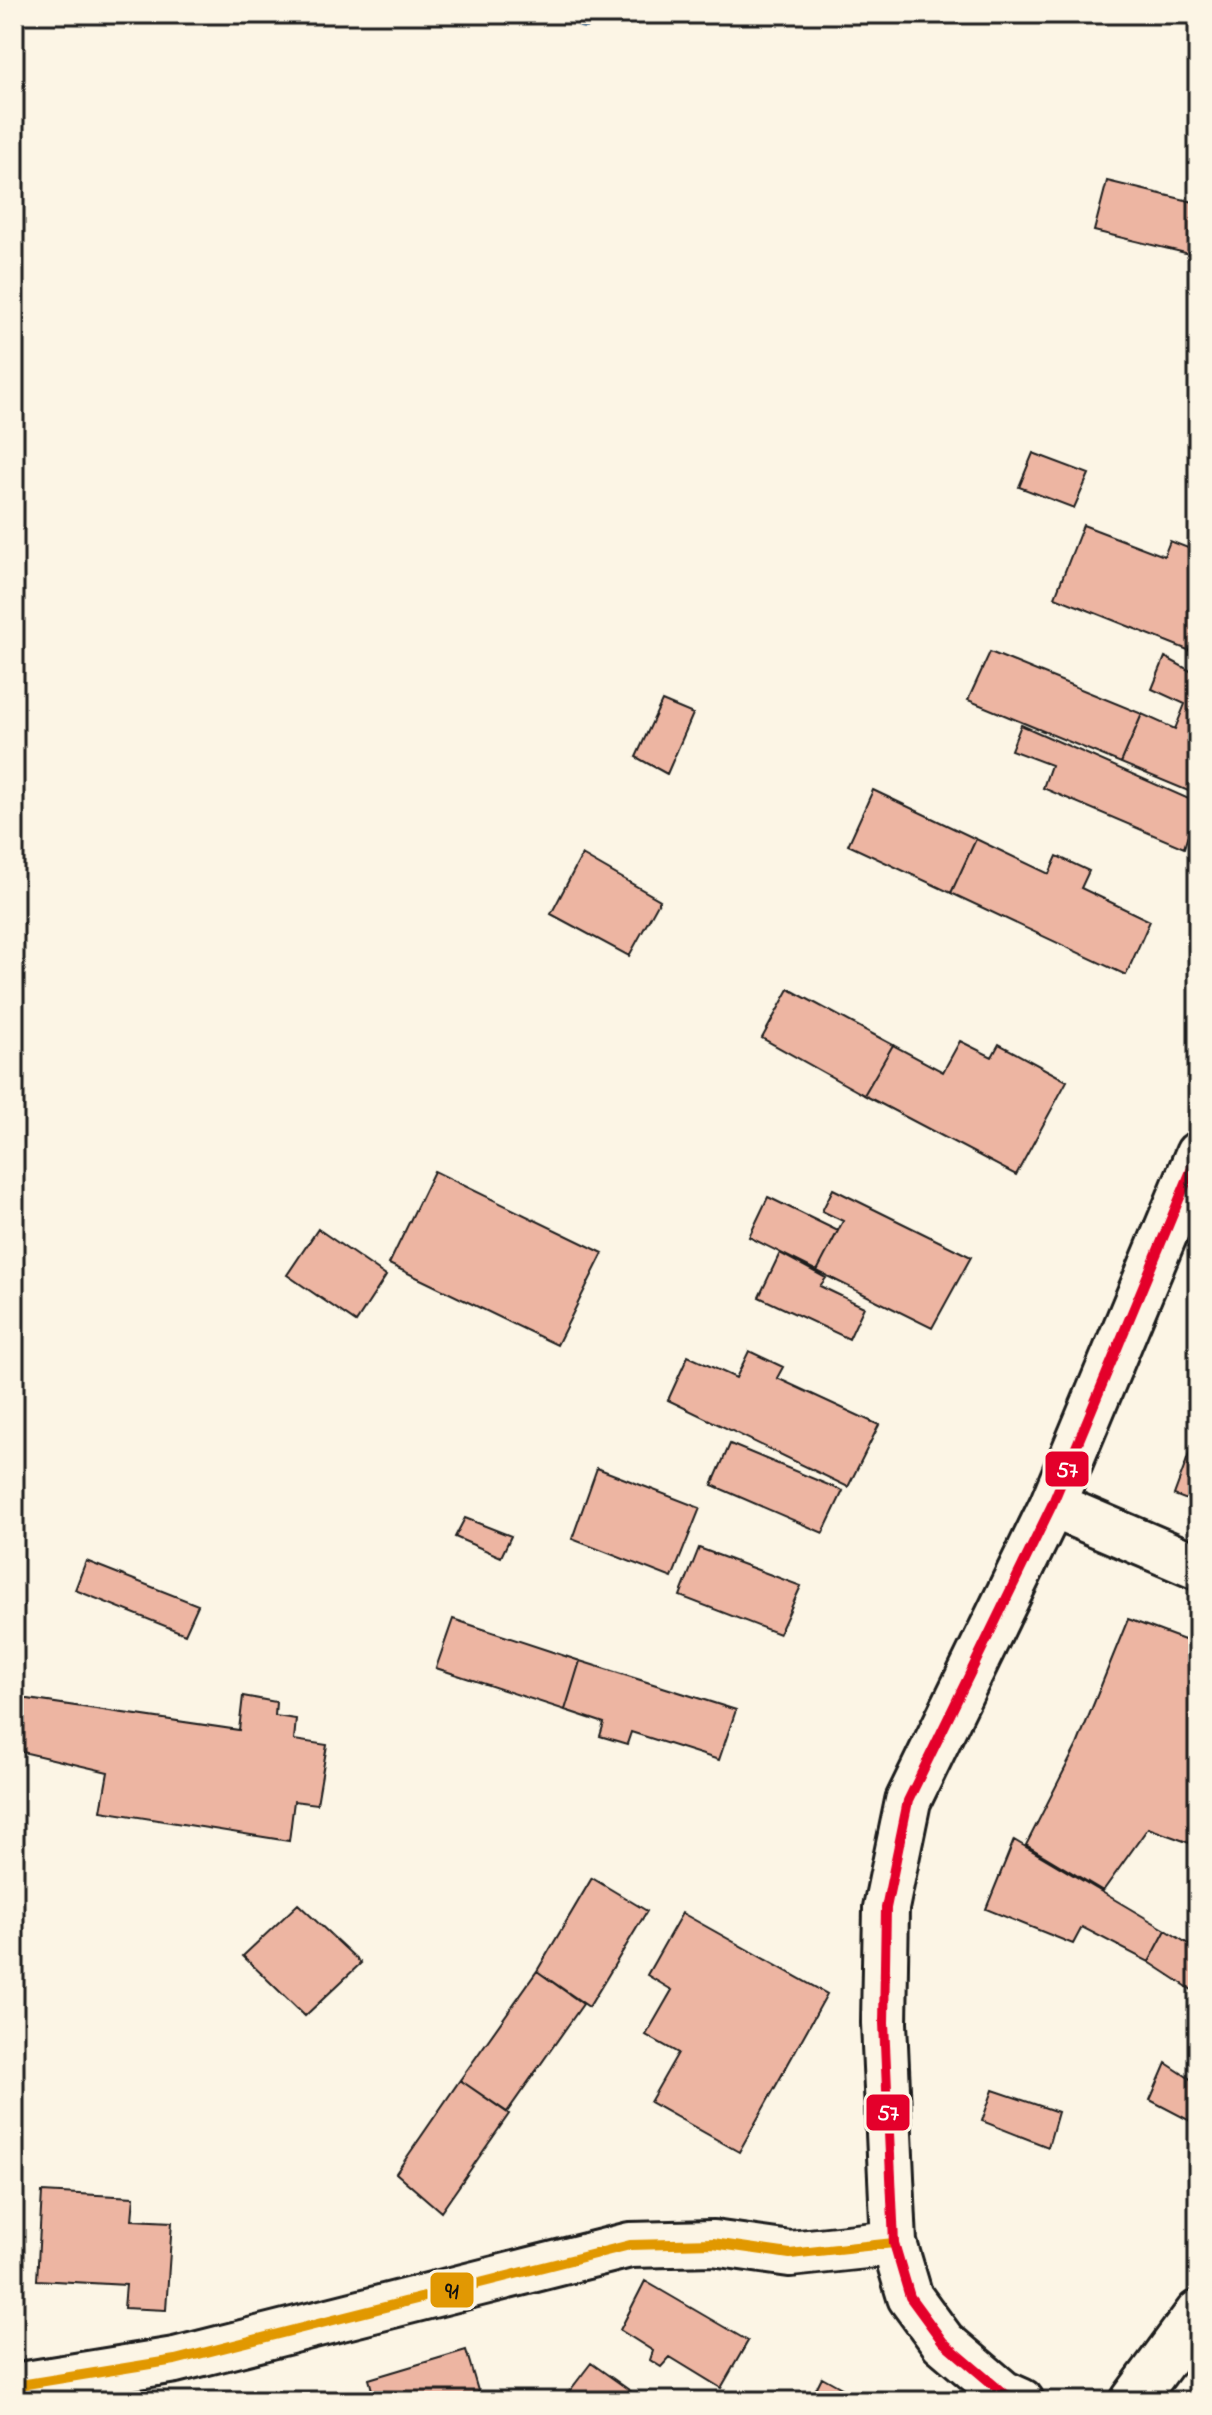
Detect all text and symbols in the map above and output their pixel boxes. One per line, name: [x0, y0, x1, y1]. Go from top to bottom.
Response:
line badge: 57: [1044, 1450, 1090, 1488]
text: 57: [1056, 1456, 1079, 1488]
line badge: 57: [865, 2093, 911, 2132]
text: 57: [877, 2099, 900, 2131]
line badge: 91: [429, 2271, 475, 2309]
text: 91: [444, 2277, 459, 2309]

